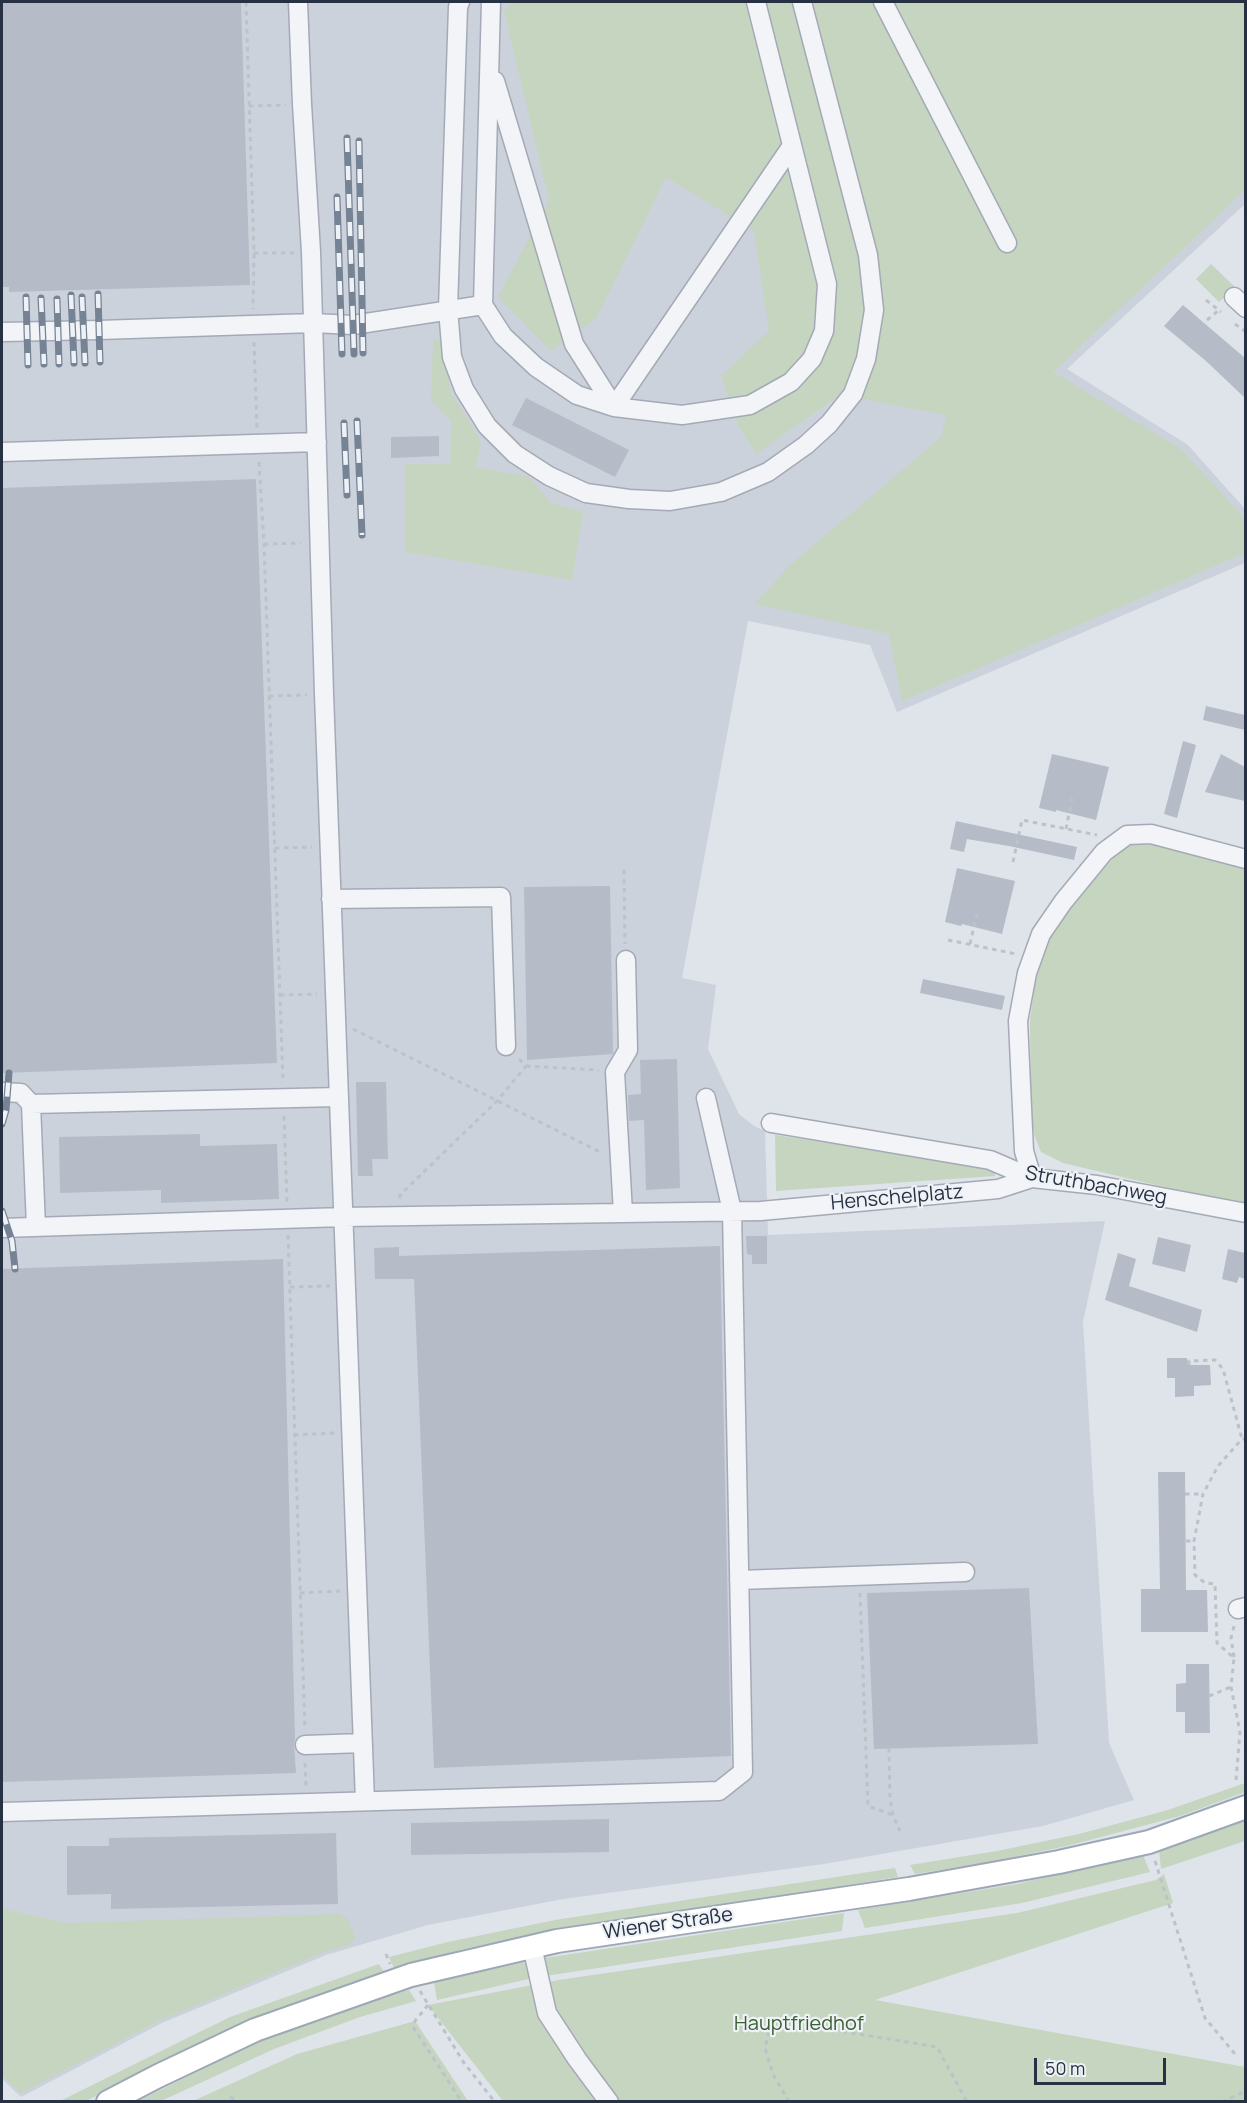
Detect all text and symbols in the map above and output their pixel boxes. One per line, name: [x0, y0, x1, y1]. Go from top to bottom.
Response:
street label: Struthbachweg: [1023, 1162, 1169, 1210]
street label: Henschelplatz: [830, 1180, 964, 1216]
street label: Wiener Straße: [601, 1903, 735, 1945]
park label: Hauptfriedhof: [734, 2012, 864, 2036]
scale bar: [1037, 2046, 1169, 2084]
text: 50 m: [1045, 2056, 1085, 2080]

